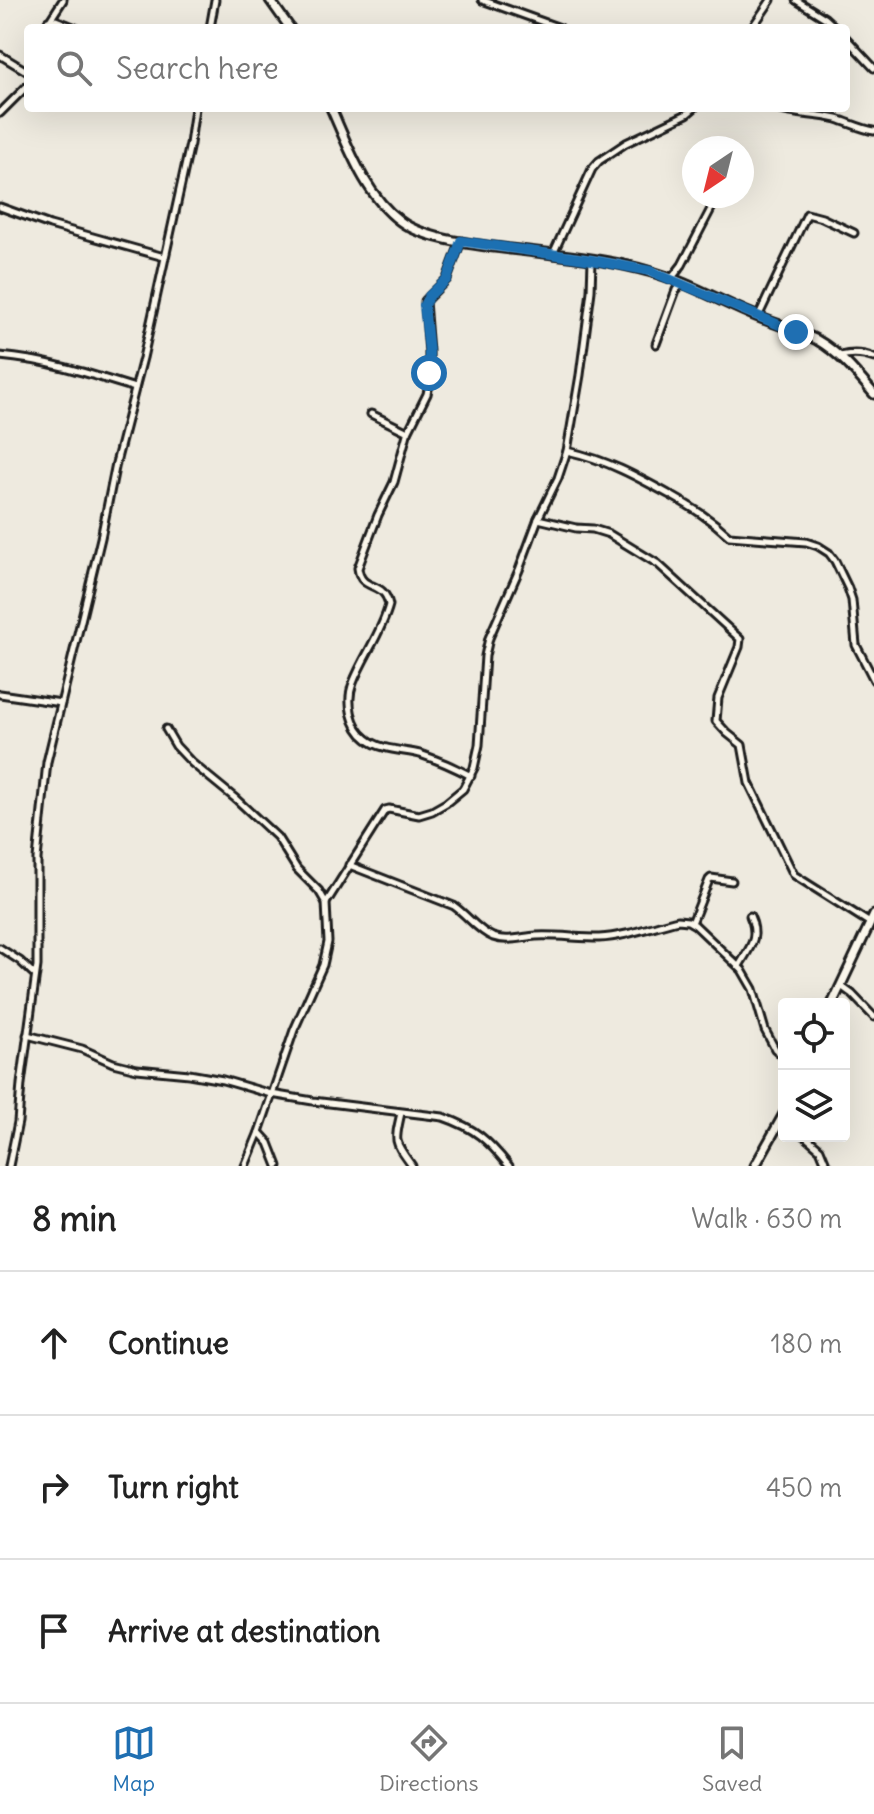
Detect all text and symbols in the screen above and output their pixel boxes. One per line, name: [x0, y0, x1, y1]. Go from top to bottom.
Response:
search box: [24, 24, 850, 112]
icon: search: [52, 46, 96, 90]
text: Search here: [116, 49, 279, 87]
north arrow: [682, 136, 754, 208]
route end: [778, 314, 814, 350]
route start: [411, 355, 447, 391]
map controls: [778, 998, 850, 1142]
button: locate: [778, 998, 850, 1070]
button: layers: [778, 1070, 850, 1142]
text: 8 min: [32, 1197, 117, 1240]
text: Walk · 630 m: [691, 1202, 842, 1235]
icon: ahead: [32, 1321, 76, 1365]
text: Continue: [108, 1324, 229, 1362]
text: 180 m: [771, 1327, 842, 1360]
icon: right: [32, 1465, 76, 1509]
text: Turn right: [108, 1468, 239, 1506]
text: 450 m: [766, 1471, 842, 1504]
icon: arrive: [32, 1609, 76, 1653]
text: Arrive at destination: [108, 1612, 380, 1650]
tab: Map: [112, 1721, 156, 1797]
tab: Directions: [379, 1721, 479, 1797]
tab: Saved: [702, 1721, 762, 1797]

